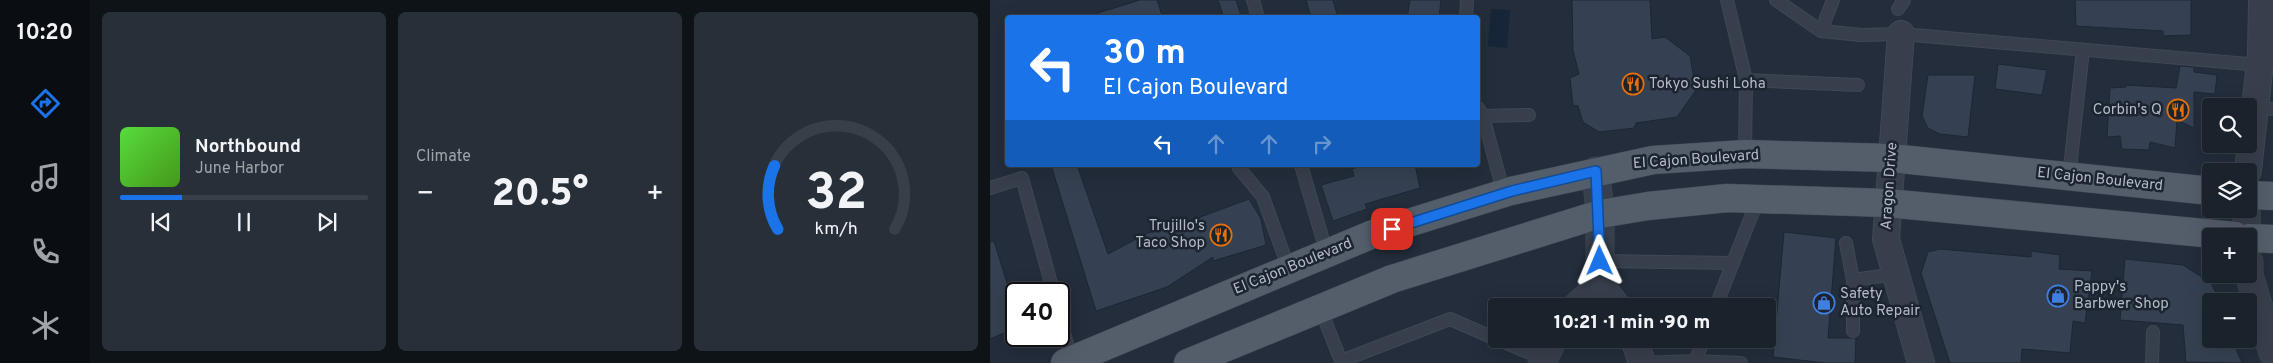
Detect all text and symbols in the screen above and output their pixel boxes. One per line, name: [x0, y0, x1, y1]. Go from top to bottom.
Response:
text: 10:20: [17, 20, 73, 47]
text: 30 m: [1103, 32, 1186, 76]
icon: left: [1020, 35, 1085, 100]
restaurant icon: Tokyo Sushi Loha: [1621, 72, 1645, 96]
text: El Cajon Boulevard: [1103, 75, 1288, 102]
place label: Tokyo Sushi Loha: [1649, 75, 1766, 94]
icon: directions: [28, 86, 63, 121]
restaurant icon: Corbin's Q: [2166, 98, 2190, 122]
map controls: [2202, 98, 2257, 348]
button: search: [2202, 98, 2257, 153]
place label: Corbin's Q: [2093, 101, 2162, 120]
icon: left: [1149, 130, 1177, 158]
icon: ahead: [1202, 130, 1230, 158]
icon: ahead: [1255, 130, 1283, 158]
icon: right: [1308, 130, 1336, 158]
text: Northbound: [195, 135, 301, 159]
street label: Aragon Drive: [1877, 141, 1903, 231]
street label: El Cajon Boulevard: [1632, 146, 1760, 174]
text: Climate: [416, 147, 471, 167]
text: June Harbor: [195, 159, 284, 179]
icon: music: [28, 160, 63, 195]
text: 32: [805, 162, 867, 228]
button: layers: [2202, 163, 2257, 218]
street label: El Cajon Boulevard: [2036, 164, 2164, 196]
text: 20.5°: [492, 171, 588, 220]
text: −: [416, 177, 434, 213]
text: +: [646, 177, 664, 213]
icon: previous: [147, 208, 175, 236]
icon: pause: [230, 208, 258, 236]
icon: next: [313, 208, 341, 236]
pin: [1371, 208, 1413, 250]
icon: arrive: [1378, 215, 1406, 243]
place label: Trujillo's Taco Shop: [1135, 217, 1205, 253]
text: km/h: [814, 218, 858, 241]
restaurant icon: Trujillo's Taco Shop: [1209, 223, 1233, 247]
button: +: [2202, 228, 2257, 283]
icon: phone: [28, 234, 63, 269]
position arrow: [1573, 234, 1625, 286]
street label: El Cajon Boulevard: [1231, 235, 1355, 299]
place label: Pappy's Barbwer Shop: [2074, 278, 2169, 314]
speed limit sign: 40: [1005, 282, 1070, 347]
shop icon: Pappy's Barbwer Shop: [2046, 284, 2070, 308]
place label: Safety Auto Repair: [1840, 285, 1920, 321]
shop icon: Safety Auto Repair: [1812, 291, 1836, 315]
button: −: [2202, 293, 2257, 348]
icon: climate: [28, 308, 63, 343]
text: 10:21 · 1 min · 90 m: [1554, 311, 1710, 335]

